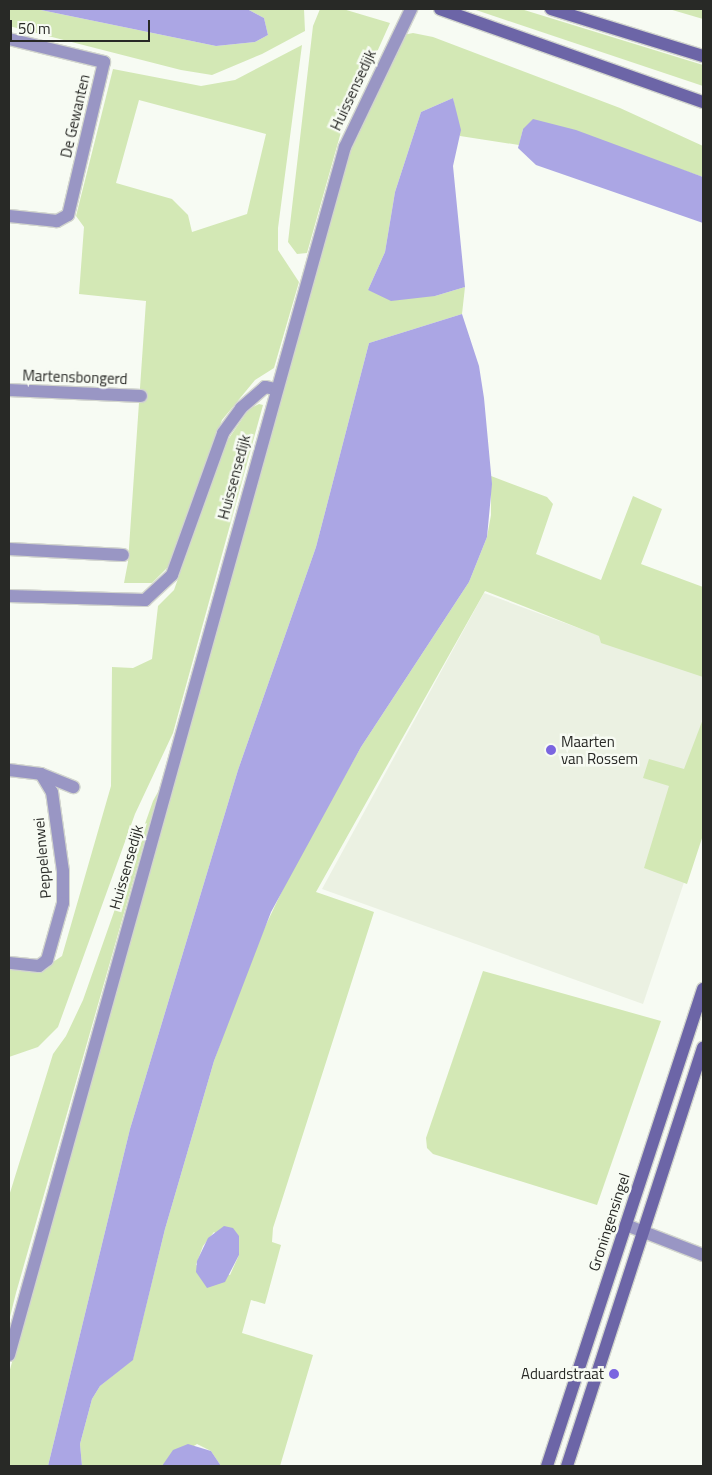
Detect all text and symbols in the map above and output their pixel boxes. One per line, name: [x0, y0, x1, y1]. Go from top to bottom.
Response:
scale bar: [12, 10, 152, 42]
text: 50 m: [18, 17, 51, 40]
street label: Huissensedijk: [326, 47, 380, 133]
street label: De Gewanten: [57, 73, 93, 159]
street label: Martensbongerd: [22, 366, 128, 388]
street label: Huissensedijk: [214, 433, 254, 521]
place label: Maarten van Rossem: [561, 732, 638, 767]
marker: Maarten van Rossem: [545, 744, 557, 756]
street label: Peppelenwei: [30, 817, 54, 899]
street label: Huissensedijk: [105, 823, 147, 911]
street label: Groningensingel: [585, 1171, 633, 1273]
place label: Aduardstraat: [521, 1365, 604, 1383]
marker: Aduardstraat: [608, 1368, 620, 1380]

